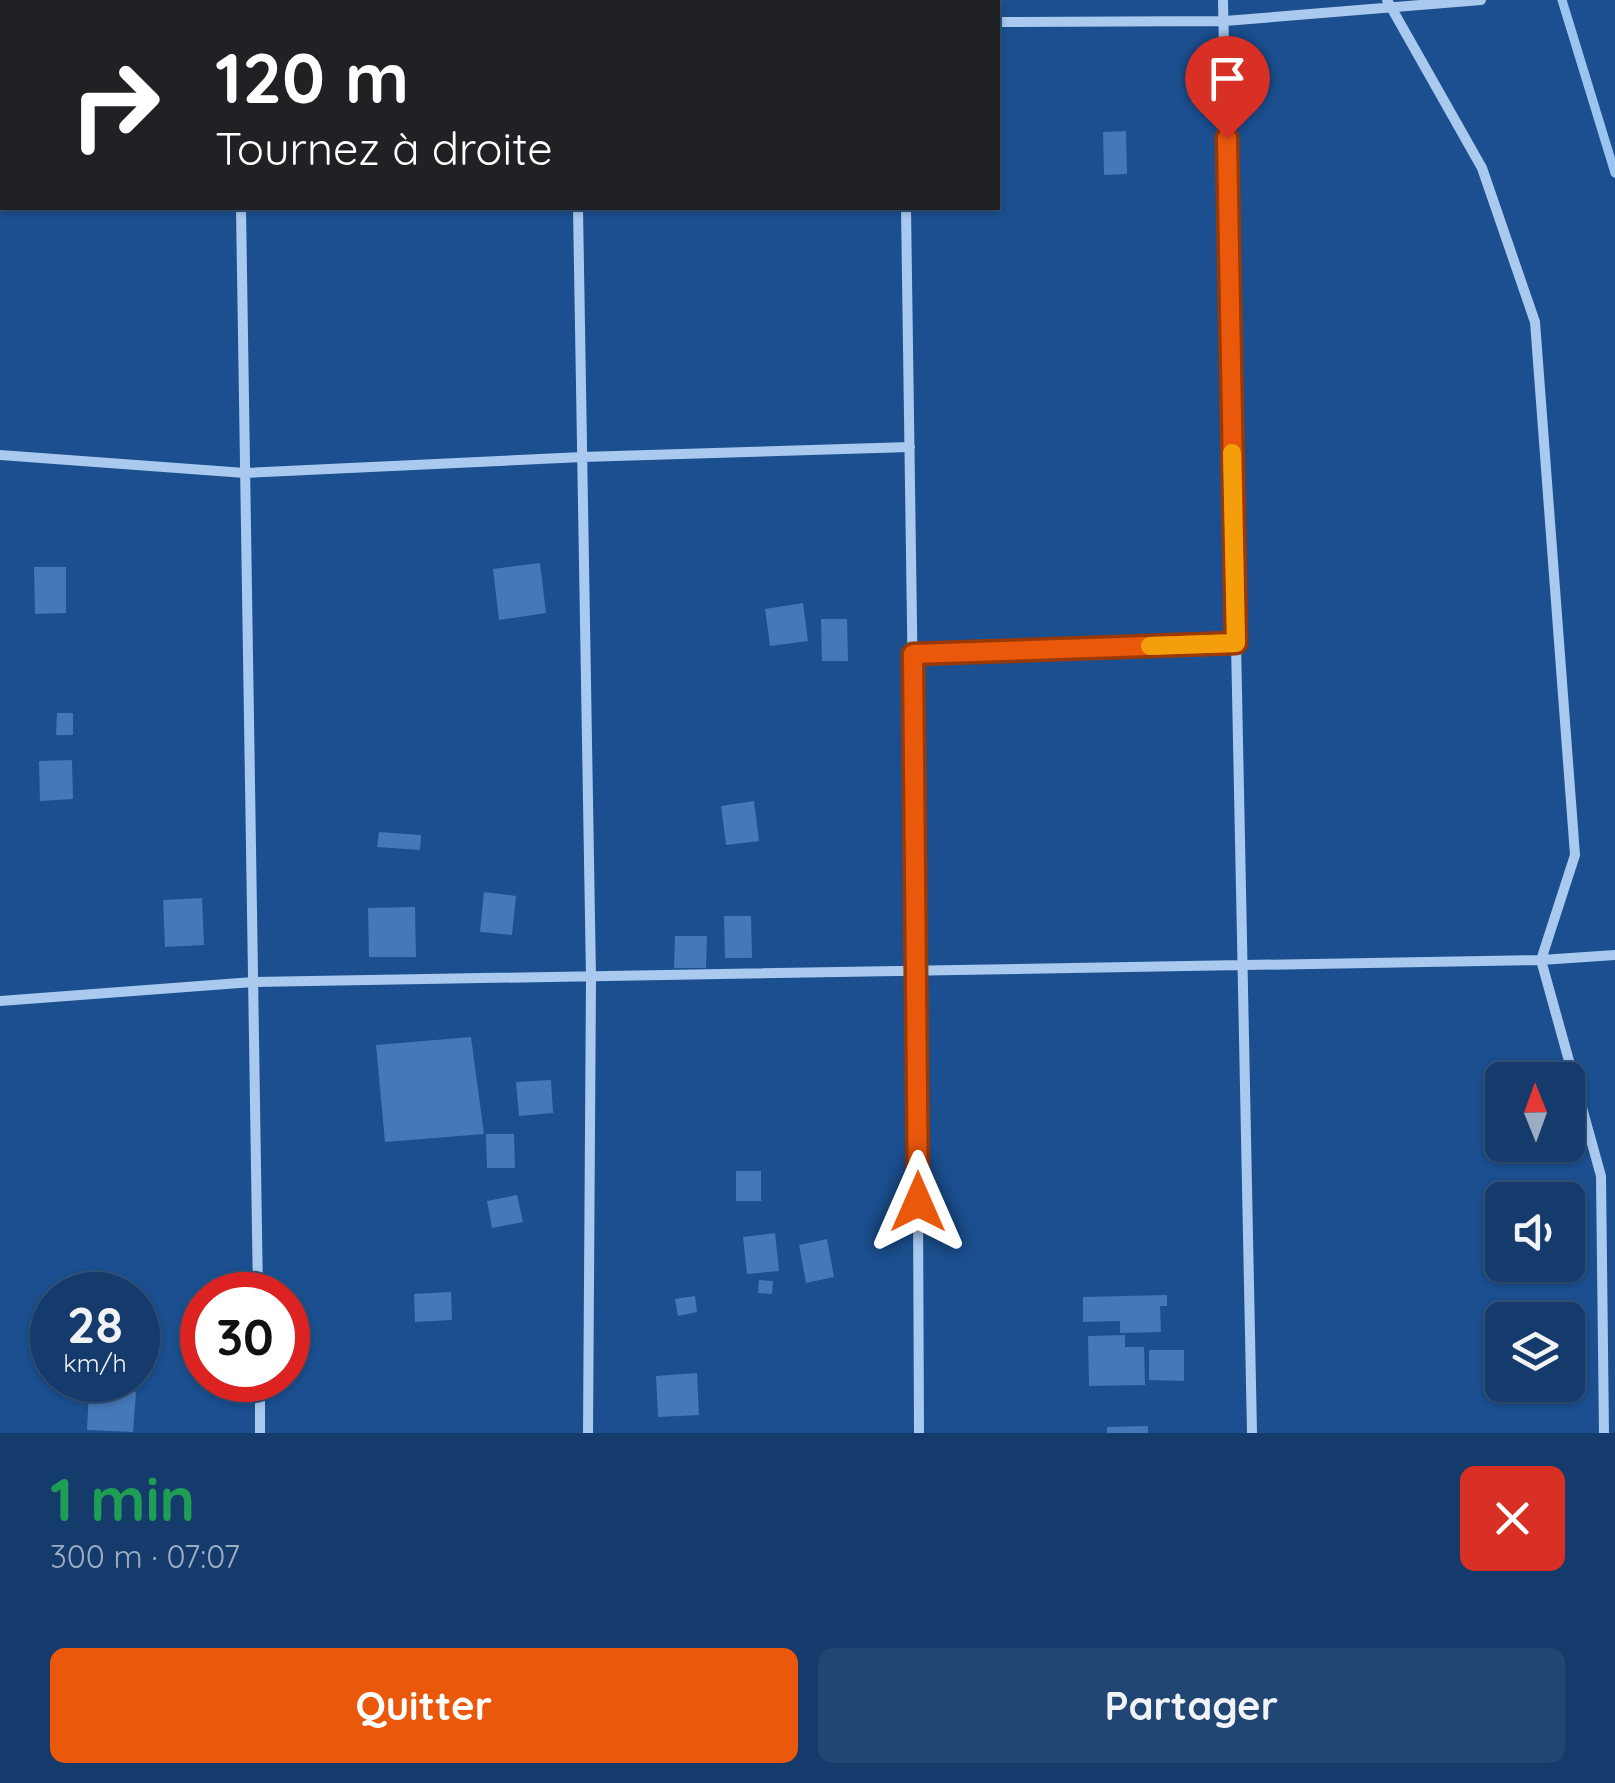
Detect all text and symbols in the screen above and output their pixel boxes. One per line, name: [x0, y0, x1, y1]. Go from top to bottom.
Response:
text: 120 m: [215, 33, 409, 121]
pin: [1185, 36, 1270, 139]
icon: right: [50, 40, 180, 170]
icon: arrive: [1200, 51, 1255, 106]
text: Tournez à droite: [215, 120, 553, 176]
north arrow: [1485, 1062, 1585, 1162]
map controls: [1485, 1062, 1585, 1402]
position arrow: [866, 1150, 970, 1254]
button: sound: [1485, 1182, 1585, 1282]
speed limit sign: 30: [180, 1272, 310, 1402]
text: 28: [67, 1293, 123, 1356]
button: layers: [1485, 1302, 1585, 1402]
text: km/h: [63, 1347, 127, 1378]
text: 1 min: [50, 1461, 195, 1536]
button: close: [1460, 1466, 1565, 1571]
text: 300 m · 07:07: [50, 1536, 240, 1576]
button: Quitter: [50, 1648, 798, 1763]
button: Partager: [818, 1648, 1565, 1763]

